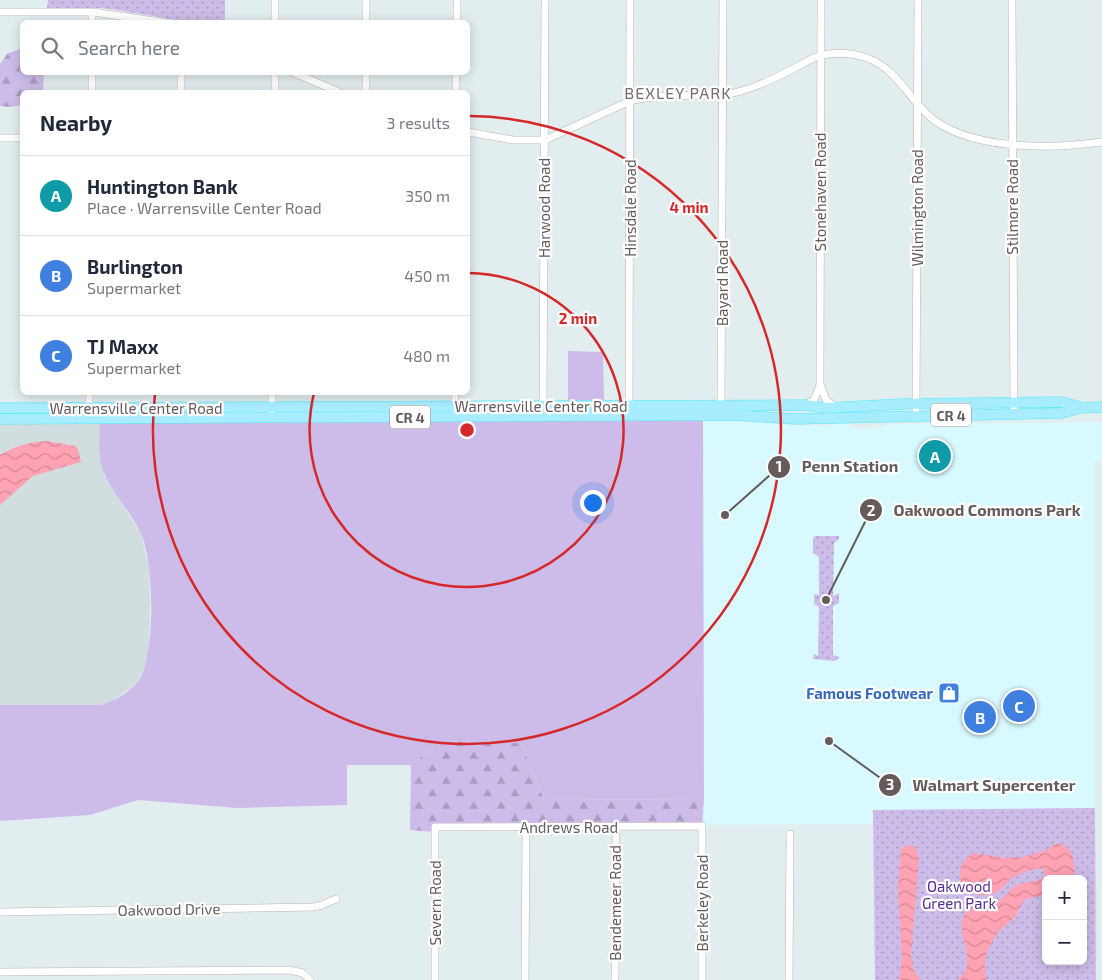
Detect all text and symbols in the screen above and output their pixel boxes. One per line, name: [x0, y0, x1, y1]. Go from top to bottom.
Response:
search box: [20, 20, 470, 75]
icon: search: [38, 34, 66, 62]
text: Search here: [78, 36, 180, 59]
district label: BEXLEY PARK: [624, 83, 732, 102]
text: Nearby: [40, 110, 112, 135]
text: 3 results: [387, 113, 450, 132]
street label: Stonehaven Road: [811, 133, 829, 251]
street label: Wilmington Road: [908, 149, 926, 267]
street label: Harwood Road: [535, 158, 553, 258]
street label: Hinsdale Road: [621, 159, 639, 257]
street label: Stilmore Road: [1003, 159, 1021, 255]
text: Huntington Bank: [87, 175, 238, 198]
text: A: [51, 186, 61, 205]
text: 350 m: [405, 186, 450, 205]
text: Place · Warrensville Center Road: [87, 198, 322, 217]
text: 4 min: [669, 198, 709, 216]
street label: Bayard Road: [713, 240, 731, 326]
text: Burlington: [87, 255, 183, 278]
text: B: [51, 266, 61, 285]
text: 450 m: [404, 266, 450, 285]
text: Supermarket: [87, 278, 181, 297]
text: 2 min: [559, 309, 597, 327]
text: TJ Maxx: [87, 335, 159, 358]
text: C: [51, 346, 61, 365]
text: 480 m: [403, 346, 450, 365]
text: Supermarket: [87, 358, 181, 377]
street label: Warrensville Center Road: [454, 397, 628, 415]
street label: Warrensville Center Road: [49, 399, 223, 417]
road number: CR 4: [931, 404, 971, 426]
road number: CR 4: [390, 406, 430, 428]
centre of rings: [458, 421, 476, 439]
pin: A: [919, 437, 951, 475]
callout: Penn Station: [767, 451, 908, 482]
text: Penn Station: [802, 456, 898, 475]
text: 1: [776, 457, 782, 475]
your location: [580, 490, 606, 516]
callout: Oakwood Commons Park: [859, 495, 1091, 526]
text: Oakwood Commons Park: [893, 500, 1081, 519]
text: 2: [867, 501, 876, 519]
shop icon: Famous Footwear: [937, 681, 961, 705]
place label: Famous Footwear: [806, 684, 934, 702]
pin: C: [1003, 687, 1035, 725]
pin: B: [964, 698, 996, 736]
callout: Walmart Supercenter: [878, 769, 1086, 800]
text: 3: [886, 775, 894, 793]
text: Walmart Supercenter: [912, 775, 1076, 794]
street label: Andrews Road: [520, 818, 618, 836]
street label: Bendemeer Road: [606, 845, 624, 961]
street label: Berkeley Road: [693, 855, 711, 951]
street label: Severn Road: [426, 861, 444, 945]
map controls: [1042, 875, 1087, 965]
button: +: [1042, 875, 1087, 920]
park label: Oakwood Green Park: [922, 877, 996, 912]
street label: Oakwood Drive: [117, 899, 221, 919]
button: −: [1042, 920, 1087, 965]

